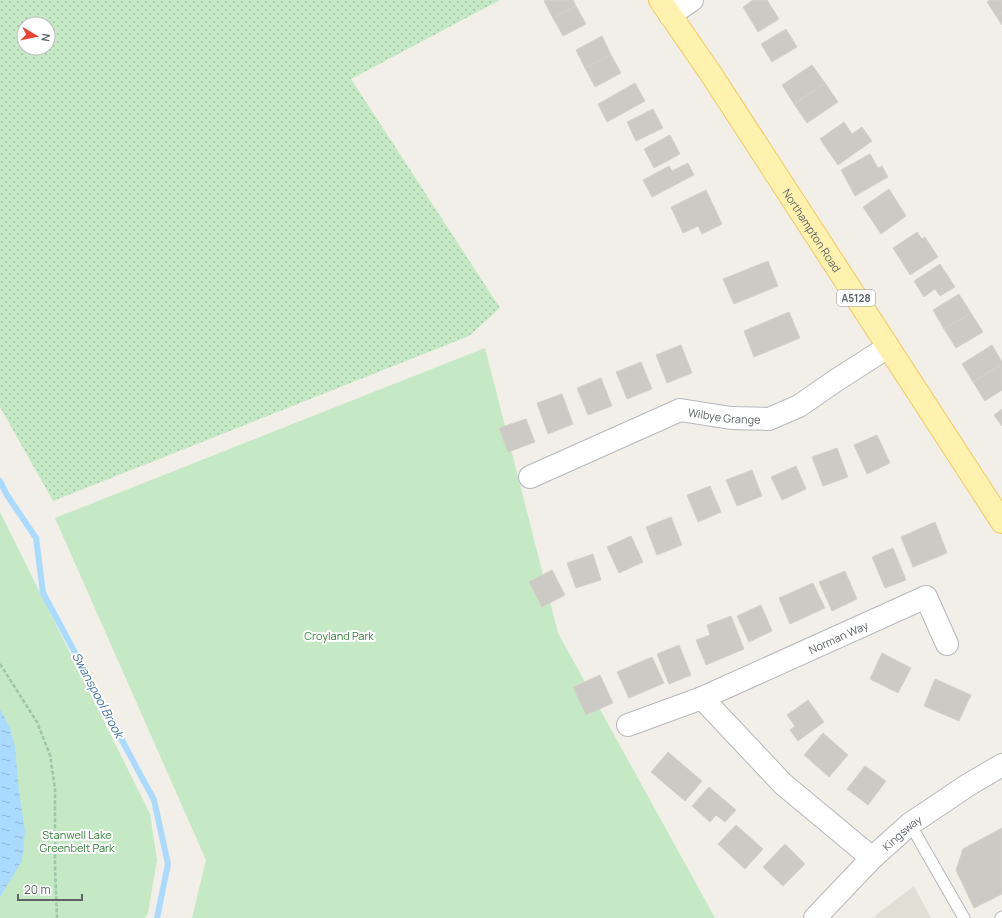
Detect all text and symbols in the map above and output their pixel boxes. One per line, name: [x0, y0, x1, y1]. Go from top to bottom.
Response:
north arrow: [16, 16, 56, 56]
text: N: [38, 33, 54, 43]
street label: Northampton Road: [780, 186, 845, 275]
road number: A5128: [837, 290, 875, 306]
street label: Wilbye Grange: [687, 404, 761, 426]
street label: Norman Way: [806, 617, 870, 657]
park label: Croyland Park: [304, 628, 374, 643]
water label: Swanspool Brook: [68, 649, 129, 743]
street label: Kingsway: [879, 811, 924, 853]
park label: Stanwell Lake Greenbelt Park: [40, 827, 115, 855]
scale bar: [18, 876, 82, 902]
text: 20 m: [24, 881, 51, 898]

